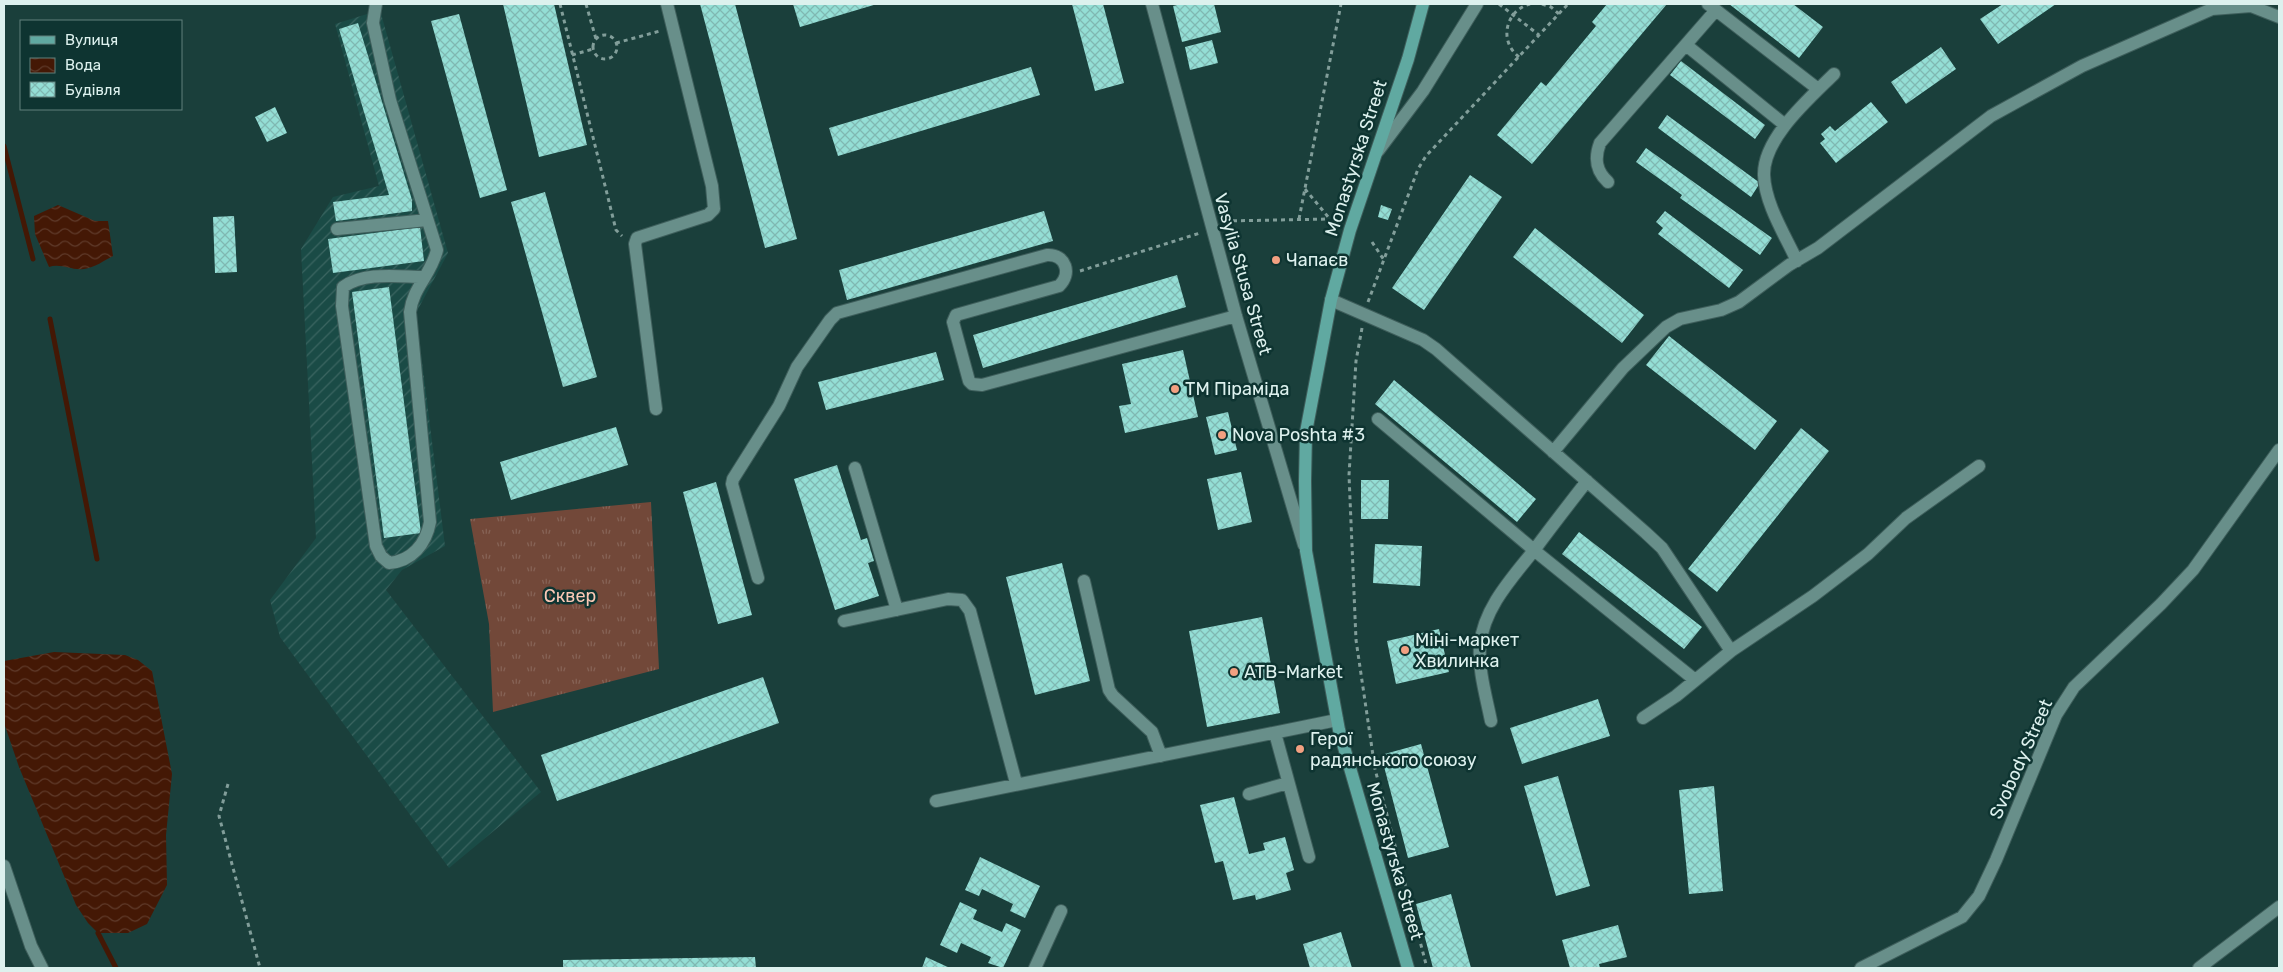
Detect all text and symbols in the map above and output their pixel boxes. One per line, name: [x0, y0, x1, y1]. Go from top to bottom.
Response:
legend: [20, 20, 182, 110]
text: Вулиця: [65, 31, 118, 49]
text: Вода: [65, 56, 101, 74]
street label: Monastyrska Street: [1320, 77, 1392, 239]
text: Будівля: [65, 81, 121, 99]
street label: Vasylia Stusa Street: [1209, 191, 1277, 357]
place label: Чапаєв: [1286, 249, 1348, 271]
marker: Чапаєв: [1270, 254, 1282, 266]
place label: ТМ Піраміда: [1185, 378, 1289, 400]
marker: ТМ Піраміда: [1169, 383, 1181, 395]
place label: Nova Poshta #3: [1232, 424, 1365, 446]
marker: Nova Poshta #3: [1216, 429, 1228, 441]
park label: Сквер: [544, 585, 596, 607]
place label: Міні-маркет Хвилинка: [1415, 629, 1519, 672]
marker: Міні-маркет Хвилинка: [1399, 644, 1411, 656]
place label: ATB-Market: [1244, 661, 1343, 683]
marker: ATB-Market: [1228, 666, 1240, 678]
street label: Svobody Street: [1985, 696, 2057, 822]
place label: Герої радянського союзу: [1310, 728, 1477, 771]
marker: Герої радянського союзу: [1294, 743, 1306, 755]
street label: Monastyrska Street: [1362, 780, 1428, 942]

